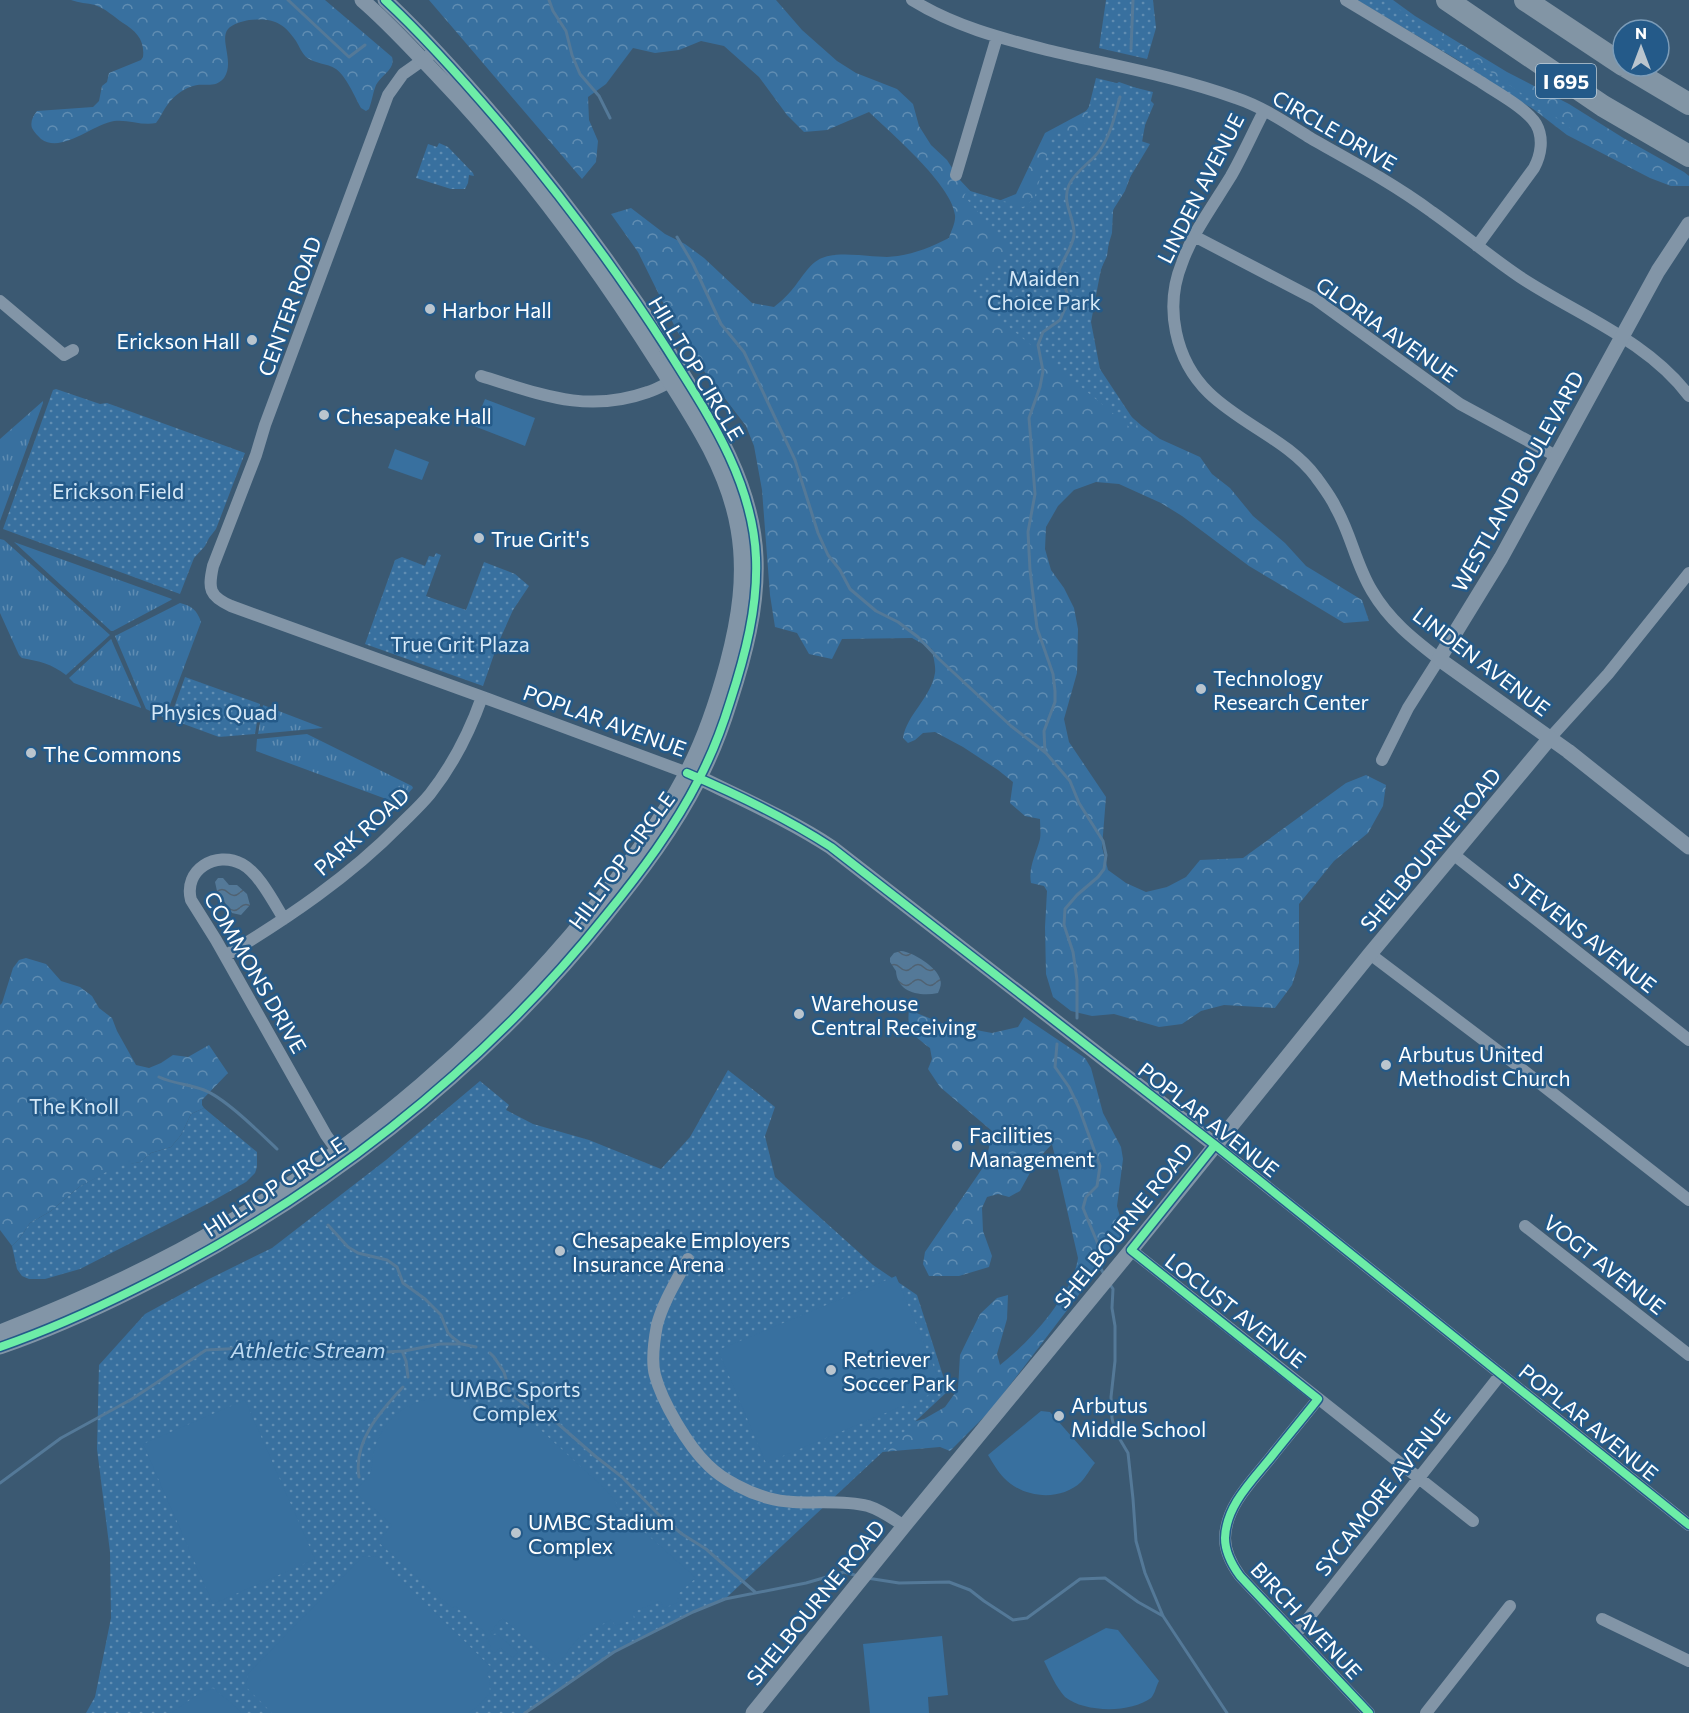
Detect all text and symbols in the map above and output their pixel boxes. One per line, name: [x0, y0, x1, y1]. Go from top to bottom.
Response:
north arrow: [1611, 18, 1671, 78]
text: N: [1635, 23, 1647, 42]
road number: I 695: [1536, 64, 1596, 98]
street label: CIRCLE DRIVE: [1268, 84, 1402, 176]
street label: LINDEN AVENUE: [1151, 109, 1249, 267]
street label: CENTER ROAD: [252, 233, 326, 379]
park label: Maiden Choice Park: [987, 265, 1101, 314]
street label: GLORIA AVENUE: [1312, 271, 1462, 387]
street label: HILLTOP CIRCLE: [644, 291, 750, 445]
place label: Harbor Hall: [442, 297, 552, 322]
marker: Harbor Hall: [423, 302, 437, 316]
place label: Erickson Hall: [116, 328, 240, 353]
marker: Erickson Hall: [245, 333, 259, 347]
street label: WESTLAND BOULEVARD: [1446, 366, 1588, 596]
place label: Chesapeake Hall: [336, 403, 492, 428]
marker: Chesapeake Hall: [317, 408, 331, 422]
park label: Erickson Field: [52, 478, 184, 503]
place label: True Grit's: [491, 526, 590, 551]
marker: True Grit's: [472, 531, 486, 545]
street label: LINDEN AVENUE: [1409, 601, 1555, 721]
park label: True Grit Plaza: [390, 631, 530, 656]
place label: Technology Research Center: [1213, 665, 1369, 714]
street label: POPLAR AVENUE: [520, 679, 690, 761]
marker: Technology Research Center: [1194, 682, 1208, 696]
park label: Physics Quad: [151, 699, 277, 724]
place label: The Commons: [43, 741, 181, 766]
marker: The Commons: [24, 746, 38, 760]
street label: SHELBOURNE ROAD: [1354, 762, 1506, 936]
street label: PARK ROAD: [308, 782, 414, 880]
street label: HILLTOP CIRCLE: [563, 786, 679, 934]
street label: STEVENS AVENUE: [1504, 867, 1662, 997]
street label: COMMONS DRIVE: [200, 887, 312, 1057]
place label: Warehouse Central Receiving: [811, 990, 977, 1039]
marker: Warehouse Central Receiving: [792, 1007, 806, 1021]
place label: Arbutus United Methodist Church: [1398, 1041, 1570, 1090]
street label: POPLAR AVENUE: [1134, 1056, 1284, 1182]
marker: Arbutus United Methodist Church: [1379, 1058, 1393, 1072]
park label: The Knoll: [29, 1093, 119, 1118]
place label: Facilities Management: [969, 1122, 1095, 1171]
street label: HILLTOP CIRCLE: [199, 1131, 349, 1241]
street label: SHELBOURNE ROAD: [1049, 1137, 1197, 1313]
marker: Facilities Management: [950, 1139, 964, 1153]
street label: VOGT AVENUE: [1539, 1209, 1671, 1319]
place label: Chesapeake Employers Insurance Arena: [572, 1227, 790, 1276]
marker: Chesapeake Employers Insurance Arena: [553, 1244, 567, 1258]
street label: LOCUST AVENUE: [1161, 1247, 1311, 1373]
water label: Athletic Stream: [230, 1336, 385, 1363]
place label: Retriever Soccer Park: [843, 1346, 956, 1395]
street label: POPLAR AVENUE: [1514, 1358, 1664, 1486]
marker: Retriever Soccer Park: [824, 1363, 838, 1377]
park label: UMBC Sports Complex: [449, 1376, 581, 1425]
place label: Arbutus Middle School: [1071, 1392, 1206, 1441]
street label: SYCAMORE AVENUE: [1309, 1404, 1455, 1580]
marker: Arbutus Middle School: [1052, 1409, 1066, 1423]
place label: UMBC Stadium Complex: [528, 1509, 674, 1558]
street label: SHELBOURNE ROAD: [741, 1514, 889, 1690]
marker: UMBC Stadium Complex: [509, 1526, 523, 1540]
street label: BIRCH AVENUE: [1246, 1556, 1368, 1684]

